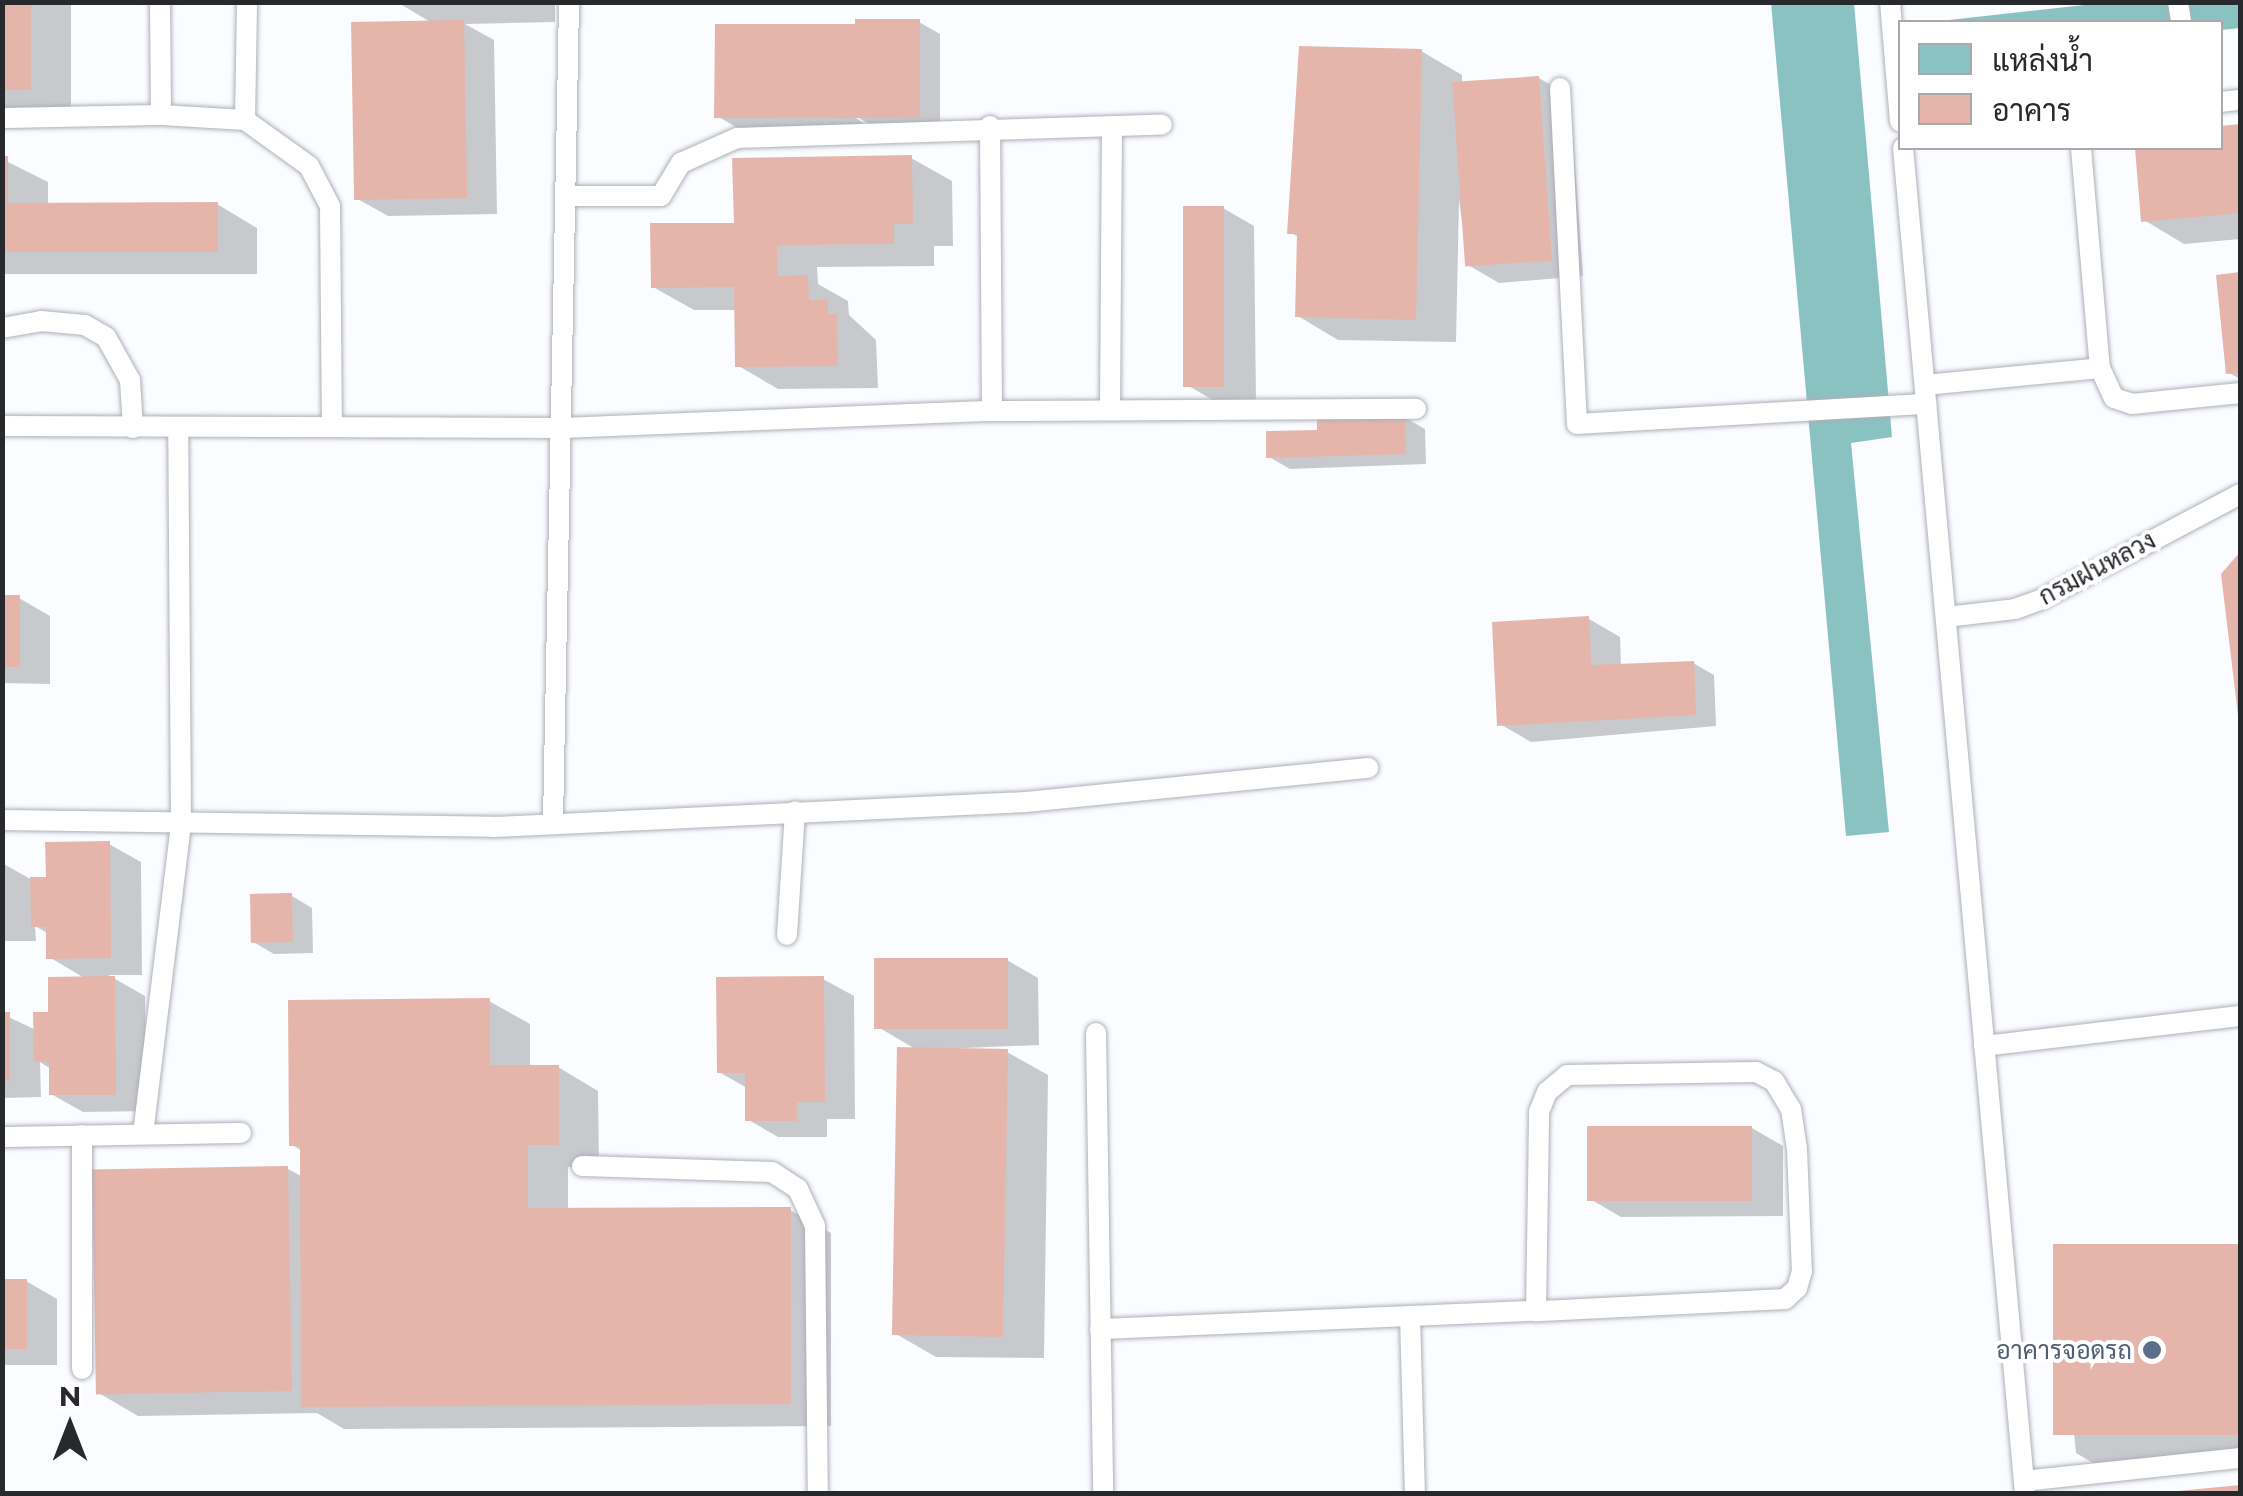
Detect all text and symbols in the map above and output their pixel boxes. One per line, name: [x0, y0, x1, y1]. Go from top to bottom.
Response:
legend: [1898, 20, 2223, 150]
text: แหล่งน้ำ: [1992, 42, 2093, 79]
text: อาคาร: [1992, 92, 2071, 129]
street label: กรมฝนหลวง: [2034, 525, 2160, 611]
place label: อาคารจอดรถ: [1996, 1335, 2132, 1365]
marker: อาคารจอดรถ: [2141, 1339, 2163, 1361]
north arrow: [20, 1376, 120, 1476]
text: N: [59, 1379, 81, 1413]

